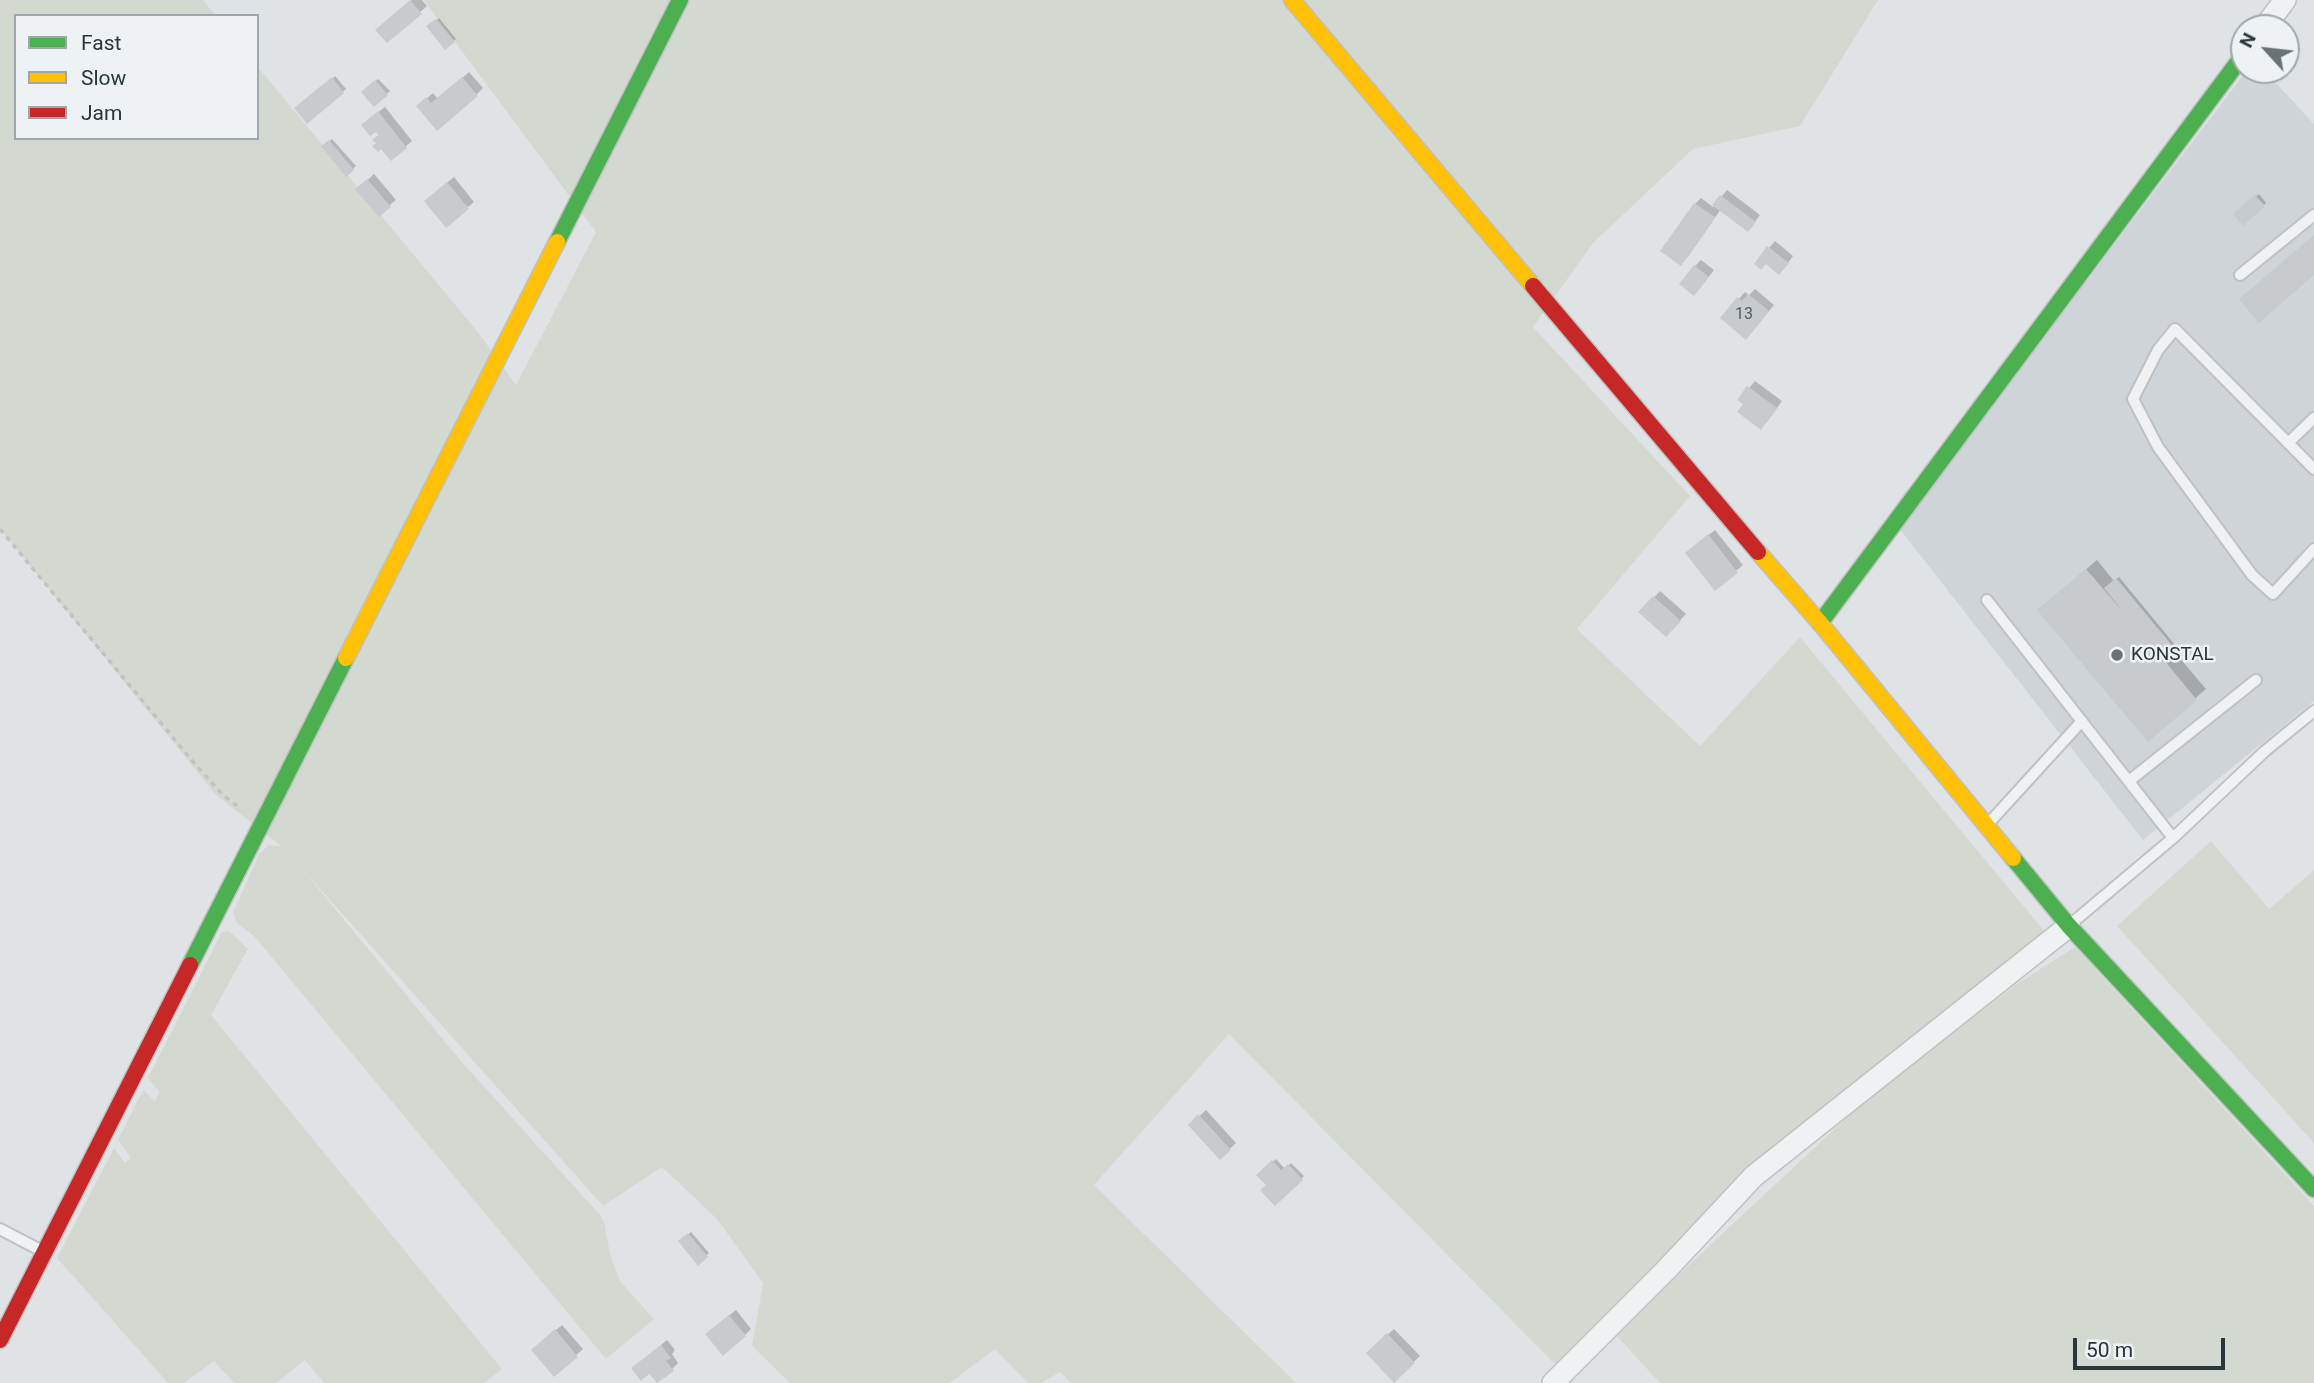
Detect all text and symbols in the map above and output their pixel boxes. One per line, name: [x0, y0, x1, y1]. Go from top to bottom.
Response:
legend: [14, 14, 259, 140]
north arrow: [2230, 14, 2300, 84]
text: N: [2234, 29, 2261, 51]
text: Fast: [81, 31, 121, 55]
text: Slow: [81, 66, 126, 90]
text: Jam: [81, 101, 122, 125]
house number: 13: [1735, 305, 1753, 325]
place label: KONSTAL: [2131, 644, 2214, 666]
marker: KONSTAL: [2109, 647, 2125, 663]
scale bar: [2076, 1324, 2228, 1368]
text: 50 m: [2086, 1338, 2133, 1362]

